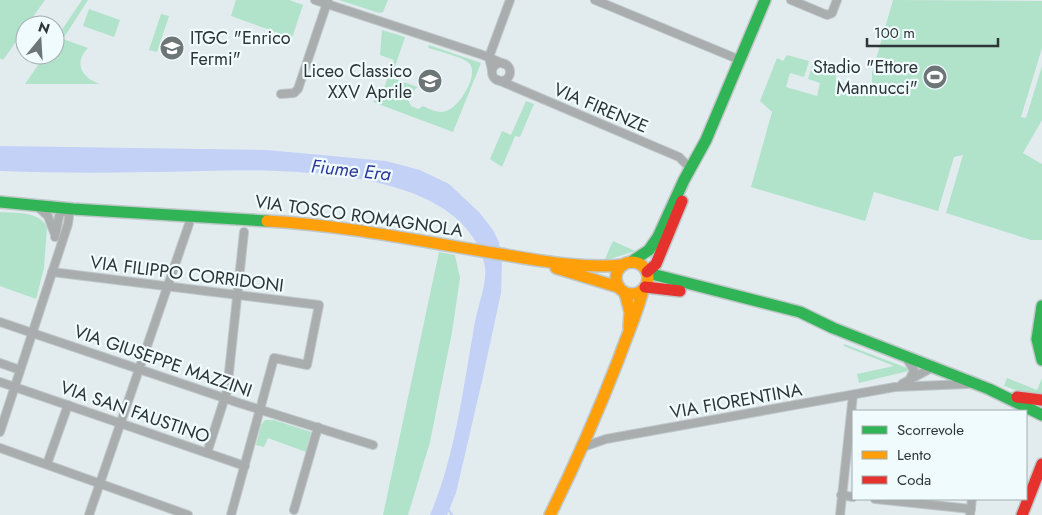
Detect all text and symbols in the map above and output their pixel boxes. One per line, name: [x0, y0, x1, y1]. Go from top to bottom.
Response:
north arrow: [15, 15, 65, 65]
scale bar: [867, 15, 998, 47]
text: N: [36, 16, 52, 39]
text: 100 m: [874, 22, 915, 44]
place label: ITGC "Enrico Fermi": [190, 25, 291, 72]
school or university icon: ITGC "Enrico Fermi": [159, 35, 185, 61]
place label: Stadio "Ettore Mannucci": [813, 54, 918, 101]
place label: Liceo Classico XXV Aprile: [303, 58, 412, 105]
sports icon: Stadio "Ettore Mannucci": [922, 64, 948, 90]
school or university icon: Liceo Classico XXV Aprile: [417, 68, 443, 94]
street label: VIA FIRENZE: [550, 76, 652, 140]
water label: Fiume Era: [310, 152, 393, 188]
street label: VIA TOSCO ROMAGNOLA: [253, 189, 465, 243]
street label: VIA FILIPPO CORRIDONI: [89, 249, 285, 299]
street label: VIA GIUSEPPE MAZZINI: [70, 318, 256, 404]
street label: VIA SAN FAUSTINO: [57, 374, 213, 450]
street label: VIA FIORENTINA: [668, 377, 804, 425]
legend: [852, 410, 1027, 500]
text: Scorrevole: [897, 419, 964, 441]
text: Lento: [897, 444, 931, 466]
text: Coda: [897, 469, 931, 491]

